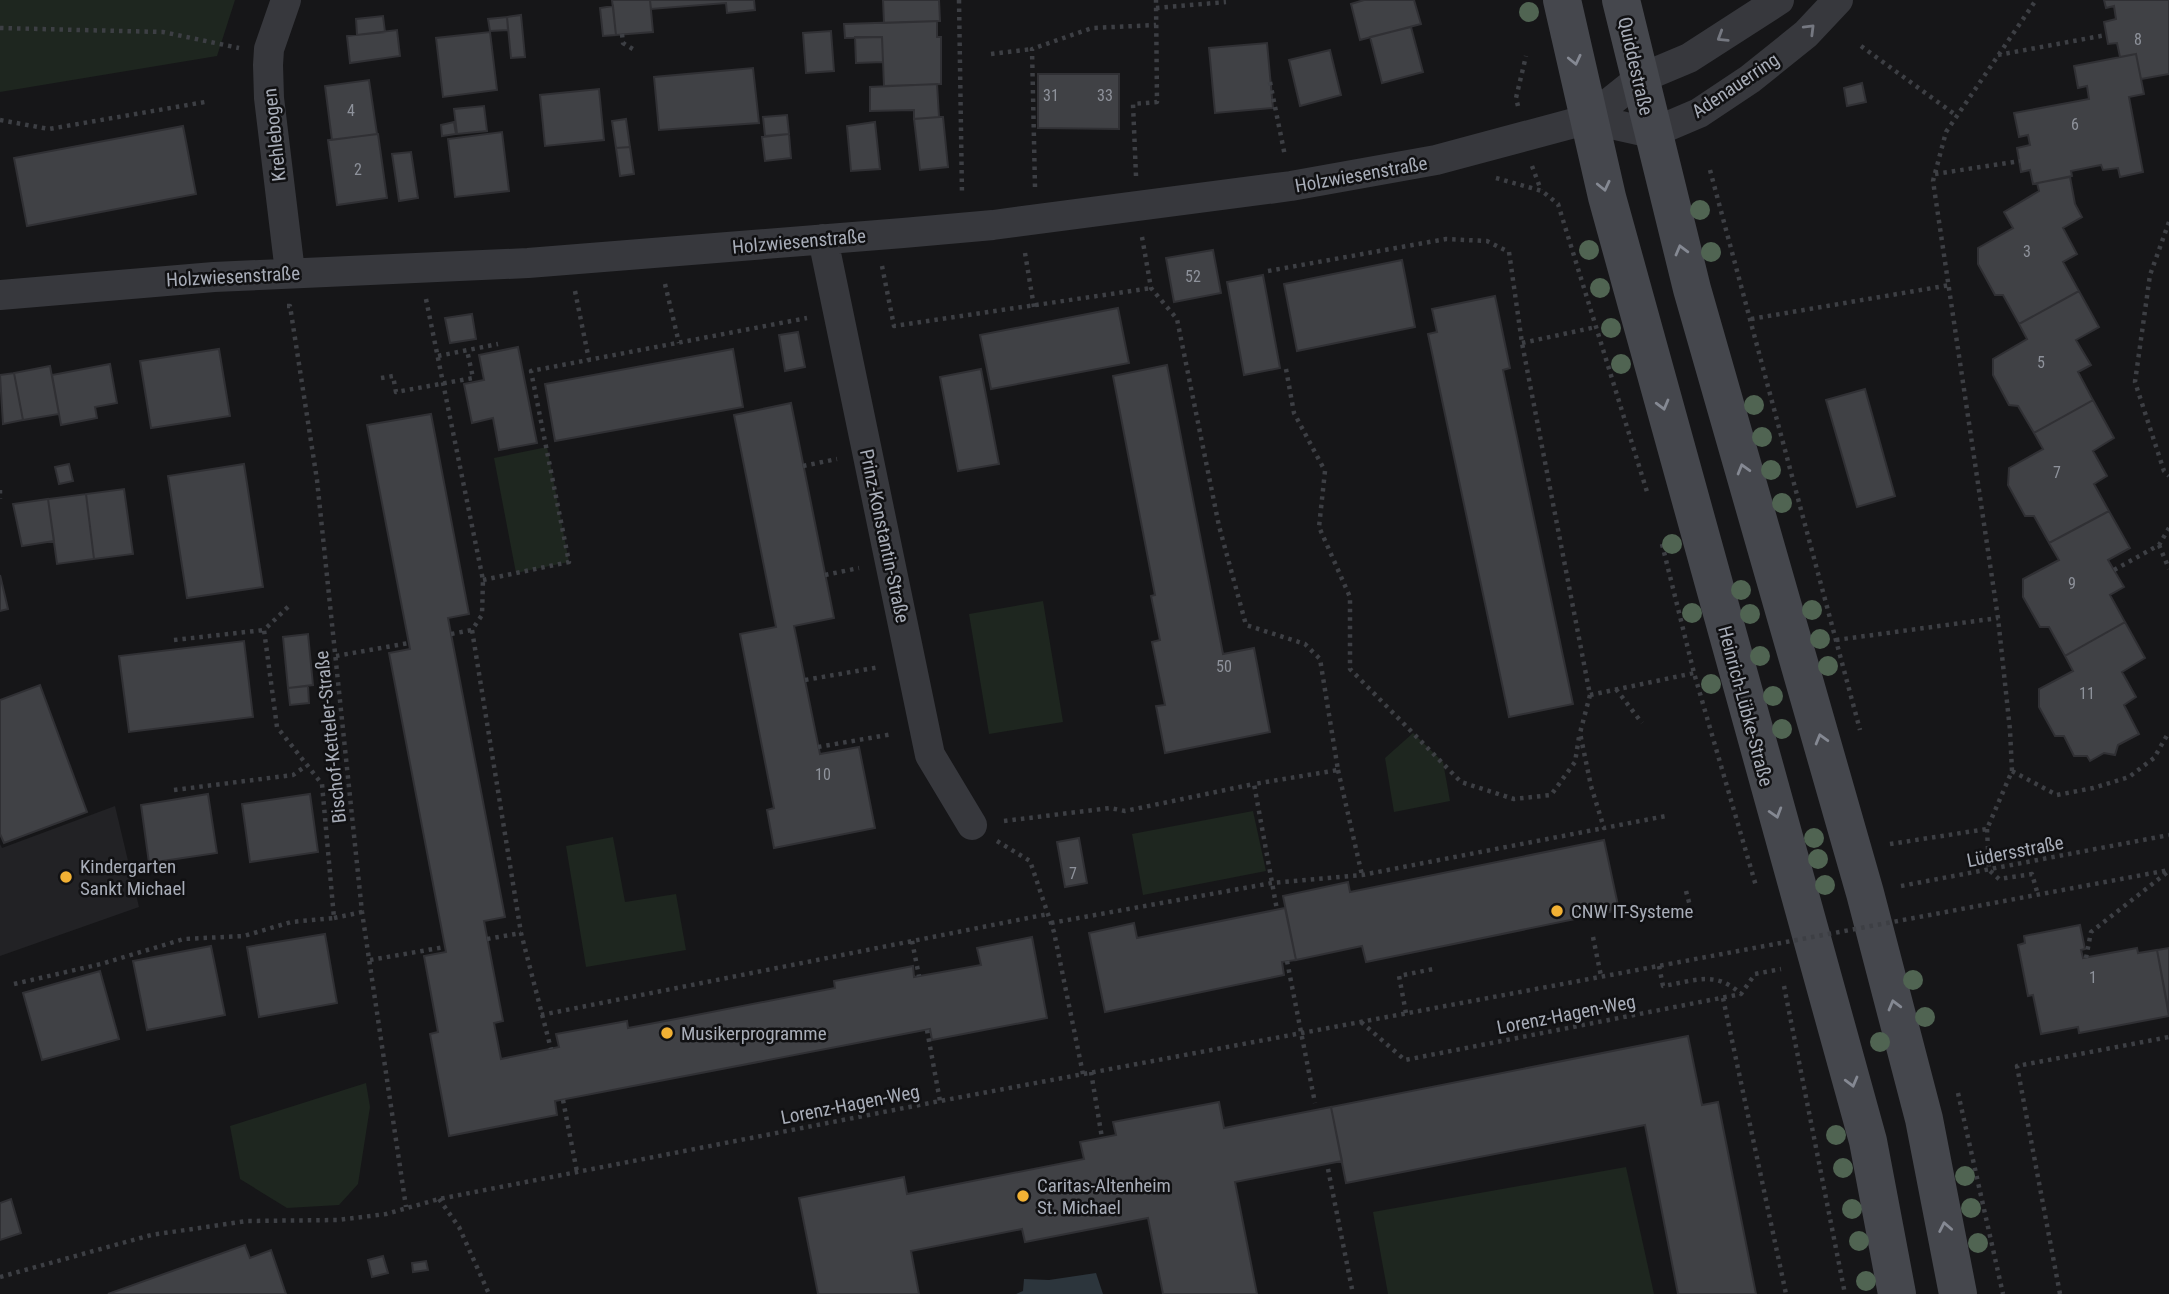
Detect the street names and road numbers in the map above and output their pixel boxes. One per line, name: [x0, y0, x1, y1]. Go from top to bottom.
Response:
street label: Quiddestraße: [1613, 15, 1658, 118]
street label: Adenauerring: [1687, 48, 1783, 123]
street label: Krehlebogen: [258, 87, 291, 183]
street label: Holzwiesenstraße: [1293, 152, 1429, 197]
street label: Holzwiesenstraße: [731, 224, 867, 259]
street label: Holzwiesenstraße: [165, 262, 301, 291]
street label: Prinz-Konstantin-Straße: [855, 447, 914, 625]
street label: Heinrich-Lübke-Straße: [1713, 623, 1778, 789]
street label: Bischof-Ketteler-Straße: [310, 649, 351, 824]
street label: Lüdersstraße: [1965, 831, 2066, 872]
street label: Lorenz-Hagen-Weg: [1495, 990, 1637, 1039]
street label: Lorenz-Hagen-Weg: [779, 1080, 921, 1129]

